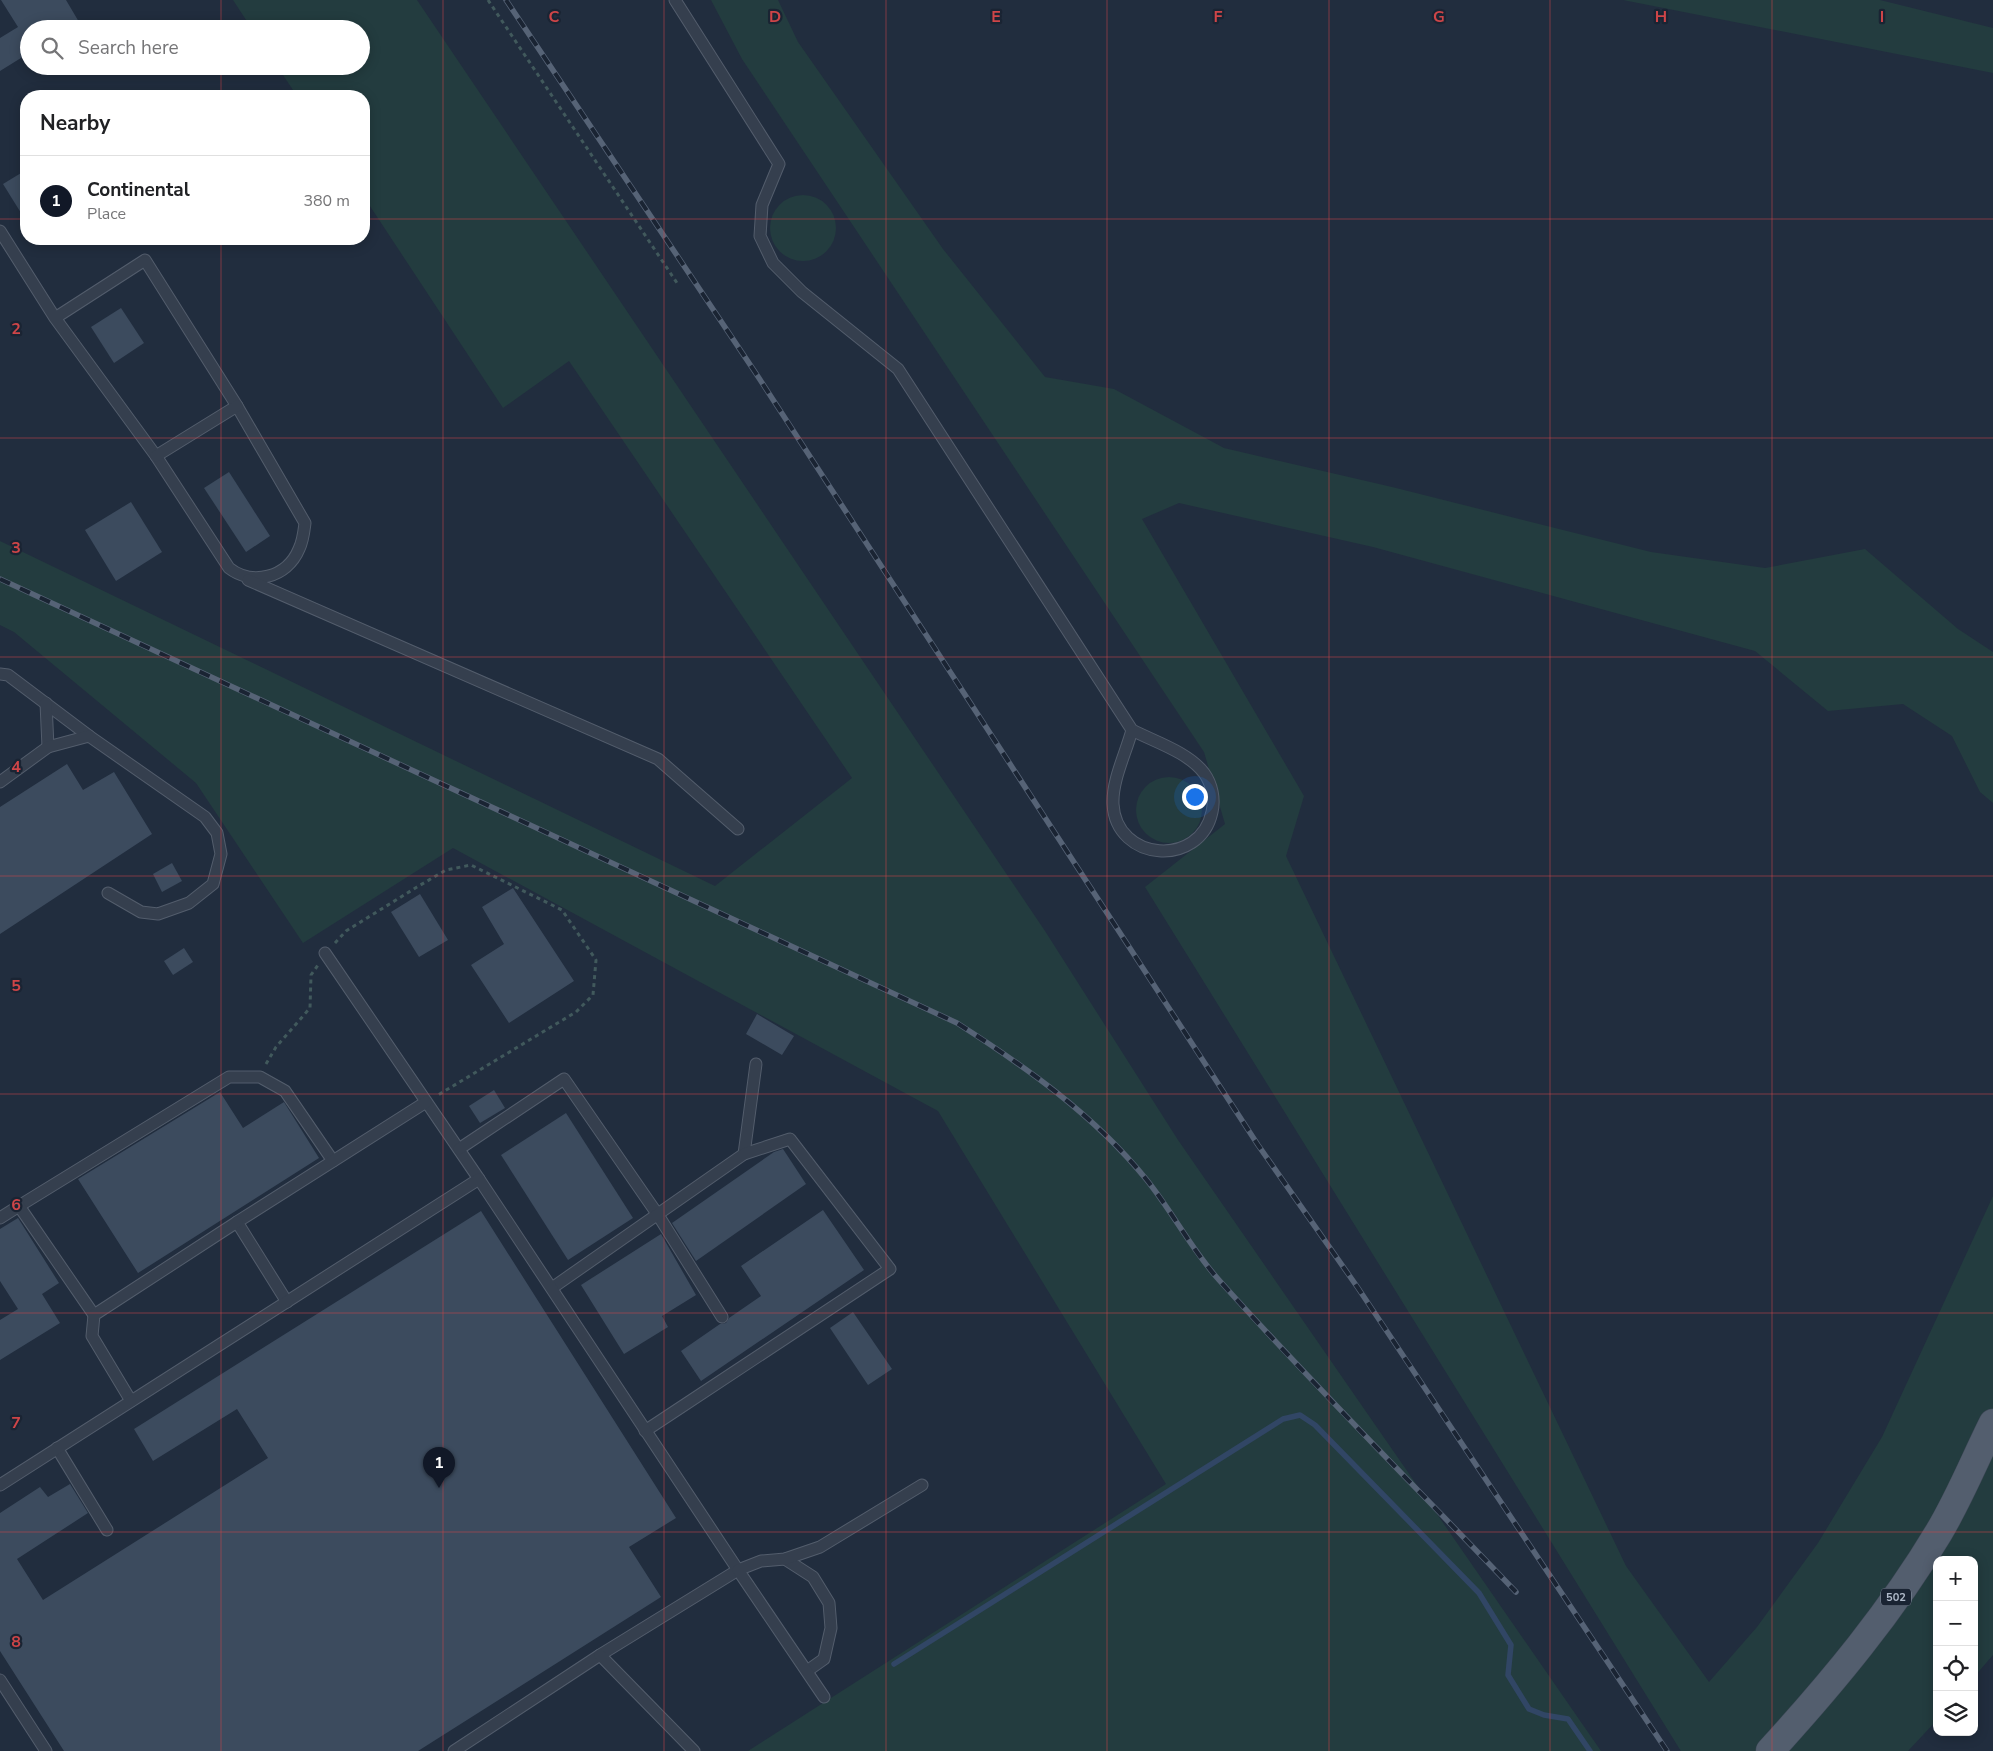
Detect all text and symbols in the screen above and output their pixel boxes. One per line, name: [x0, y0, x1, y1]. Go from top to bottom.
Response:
text: C: [549, 6, 560, 28]
text: D: [769, 6, 781, 28]
text: E: [991, 6, 1001, 28]
text: F: [1214, 6, 1223, 28]
text: G: [1433, 6, 1445, 28]
text: H: [1655, 6, 1667, 28]
text: I: [1880, 6, 1884, 28]
search box: [20, 20, 370, 75]
icon: search: [38, 34, 66, 62]
text: Search here: [78, 35, 179, 61]
text: Nearby: [40, 109, 110, 137]
text: Continental: [87, 177, 190, 203]
text: 1: [51, 190, 61, 212]
text: 380 m: [303, 190, 350, 212]
text: Place: [87, 203, 126, 225]
text: 2: [11, 318, 21, 340]
text: 3: [11, 537, 21, 559]
text: 4: [11, 756, 21, 778]
your location: [1182, 784, 1208, 810]
text: 5: [11, 975, 21, 997]
text: 6: [11, 1194, 21, 1216]
text: 7: [11, 1412, 21, 1434]
pin: 1: [423, 1447, 455, 1488]
map controls: [1933, 1556, 1978, 1736]
button: +: [1933, 1556, 1978, 1601]
road number: 502: [1881, 1588, 1911, 1605]
button: −: [1933, 1601, 1978, 1646]
text: 8: [11, 1631, 21, 1653]
button: locate: [1933, 1646, 1978, 1691]
button: layers: [1933, 1691, 1978, 1736]

